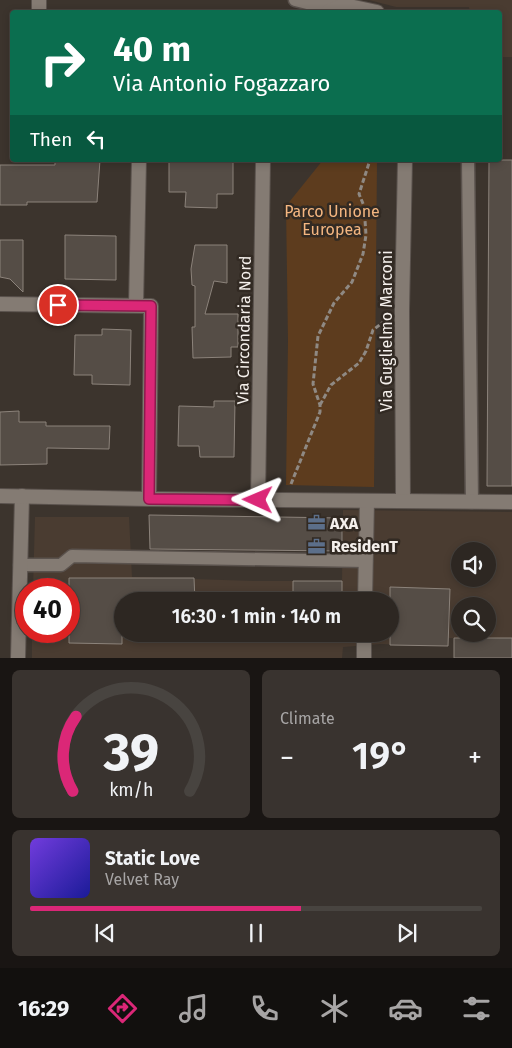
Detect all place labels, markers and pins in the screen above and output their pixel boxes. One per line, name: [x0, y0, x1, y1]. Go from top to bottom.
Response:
pin: [37, 284, 79, 326]
office icon: AXA: [306, 513, 326, 533]
place label: AXA: [329, 514, 359, 533]
office icon: ResidenT: [307, 536, 327, 556]
place label: ResidenT: [331, 537, 398, 556]

